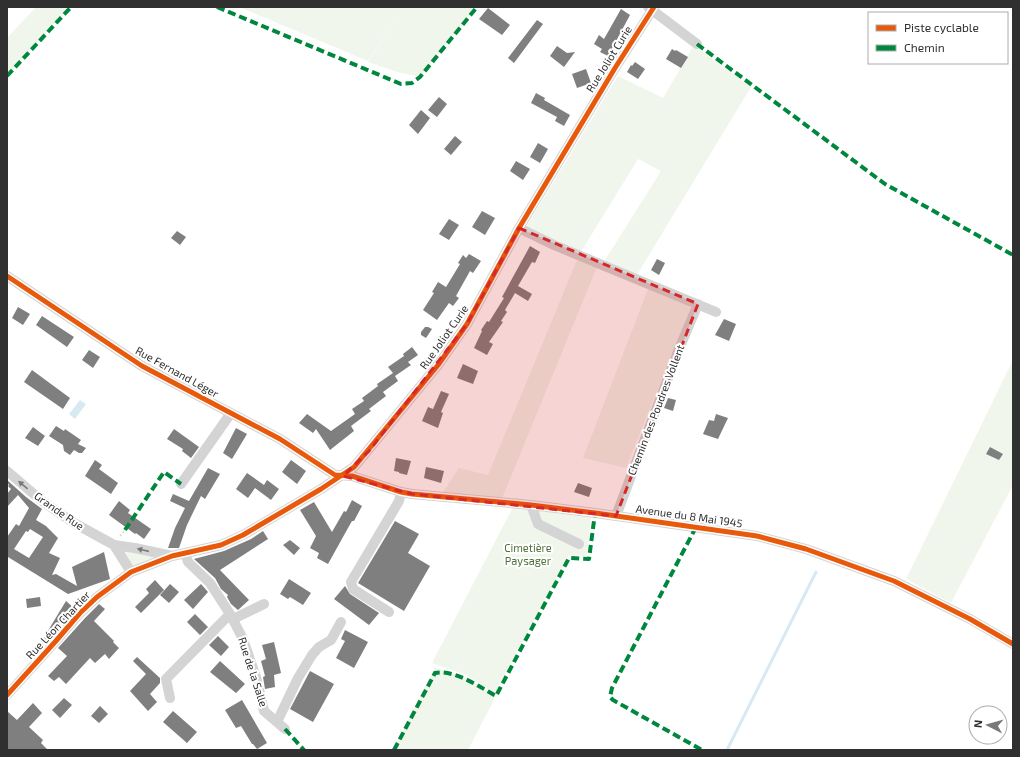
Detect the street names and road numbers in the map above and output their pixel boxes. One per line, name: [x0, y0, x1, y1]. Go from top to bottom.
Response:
street label: Rue Joliot Curie: [583, 23, 634, 94]
street label: Rue Joliot Curie: [417, 302, 471, 371]
street label: Rue Fernand Léger: [133, 343, 222, 400]
street label: Chemin des Poudres Vollent: [625, 343, 686, 477]
street label: Grande Rue: [32, 489, 87, 532]
street label: Avenue du 8 Mai 1945: [635, 502, 743, 529]
street label: Rue Léon Chartier: [23, 587, 93, 661]
street label: Rue de la Salle: [236, 635, 271, 708]

